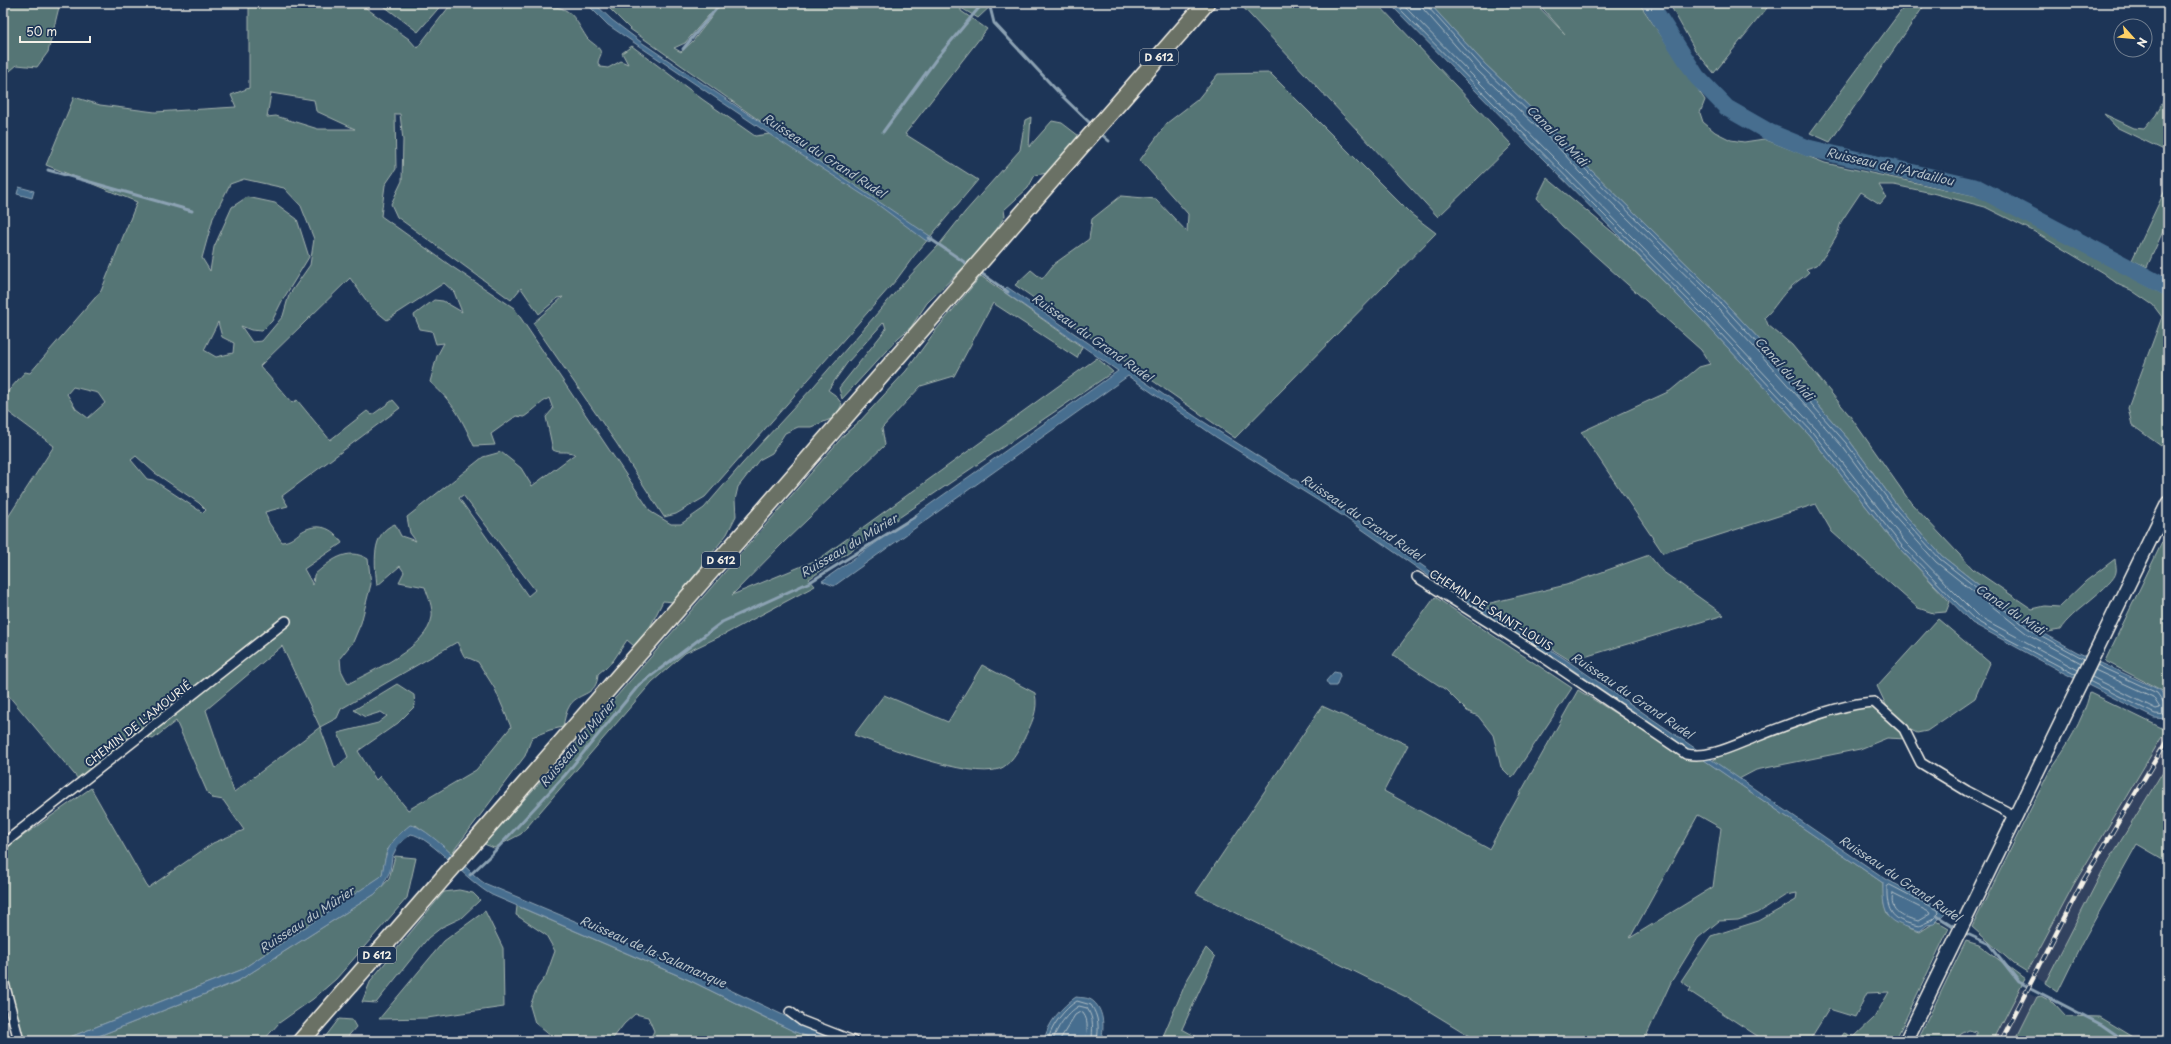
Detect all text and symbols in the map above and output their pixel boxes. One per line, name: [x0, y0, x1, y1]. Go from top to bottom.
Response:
scale bar: [20, 18, 90, 44]
north arrow: [2113, 18, 2153, 58]
text: 50 m: [26, 22, 57, 40]
text: N: [2133, 35, 2152, 51]
road number: D 612: [1140, 49, 1178, 65]
water label: Canal du Midi: [1523, 100, 1594, 172]
water label: Ruisseau du Grand Rudel: [759, 109, 891, 203]
water label: Ruisseau de l'Ardaillou: [1825, 143, 1956, 190]
water label: Ruisseau du Grand Rudel: [1029, 289, 1158, 387]
water label: Canal du Midi: [1751, 332, 1820, 406]
water label: Ruisseau du Grand Rudel: [1298, 470, 1428, 566]
water label: Ruisseau du Mûrier: [797, 508, 902, 581]
road number: D 612: [702, 552, 740, 568]
street label: CHEMIN DE SAINT-LOUIS: [1426, 565, 1556, 655]
water label: Canal du Midi: [1972, 579, 2051, 641]
water label: Ruisseau du Grand Rudel: [1568, 648, 1698, 744]
street label: CHEMIN DE L'AMOURIÉ: [81, 676, 195, 771]
water label: Ruisseau du Mûrier: [535, 693, 621, 790]
water label: Ruisseau du Grand Rudel: [1836, 831, 1966, 927]
water label: Ruisseau du Mûrier: [255, 881, 359, 957]
water label: Ruisseau de la Salamanque: [577, 911, 730, 992]
road number: D 612: [358, 947, 396, 963]

